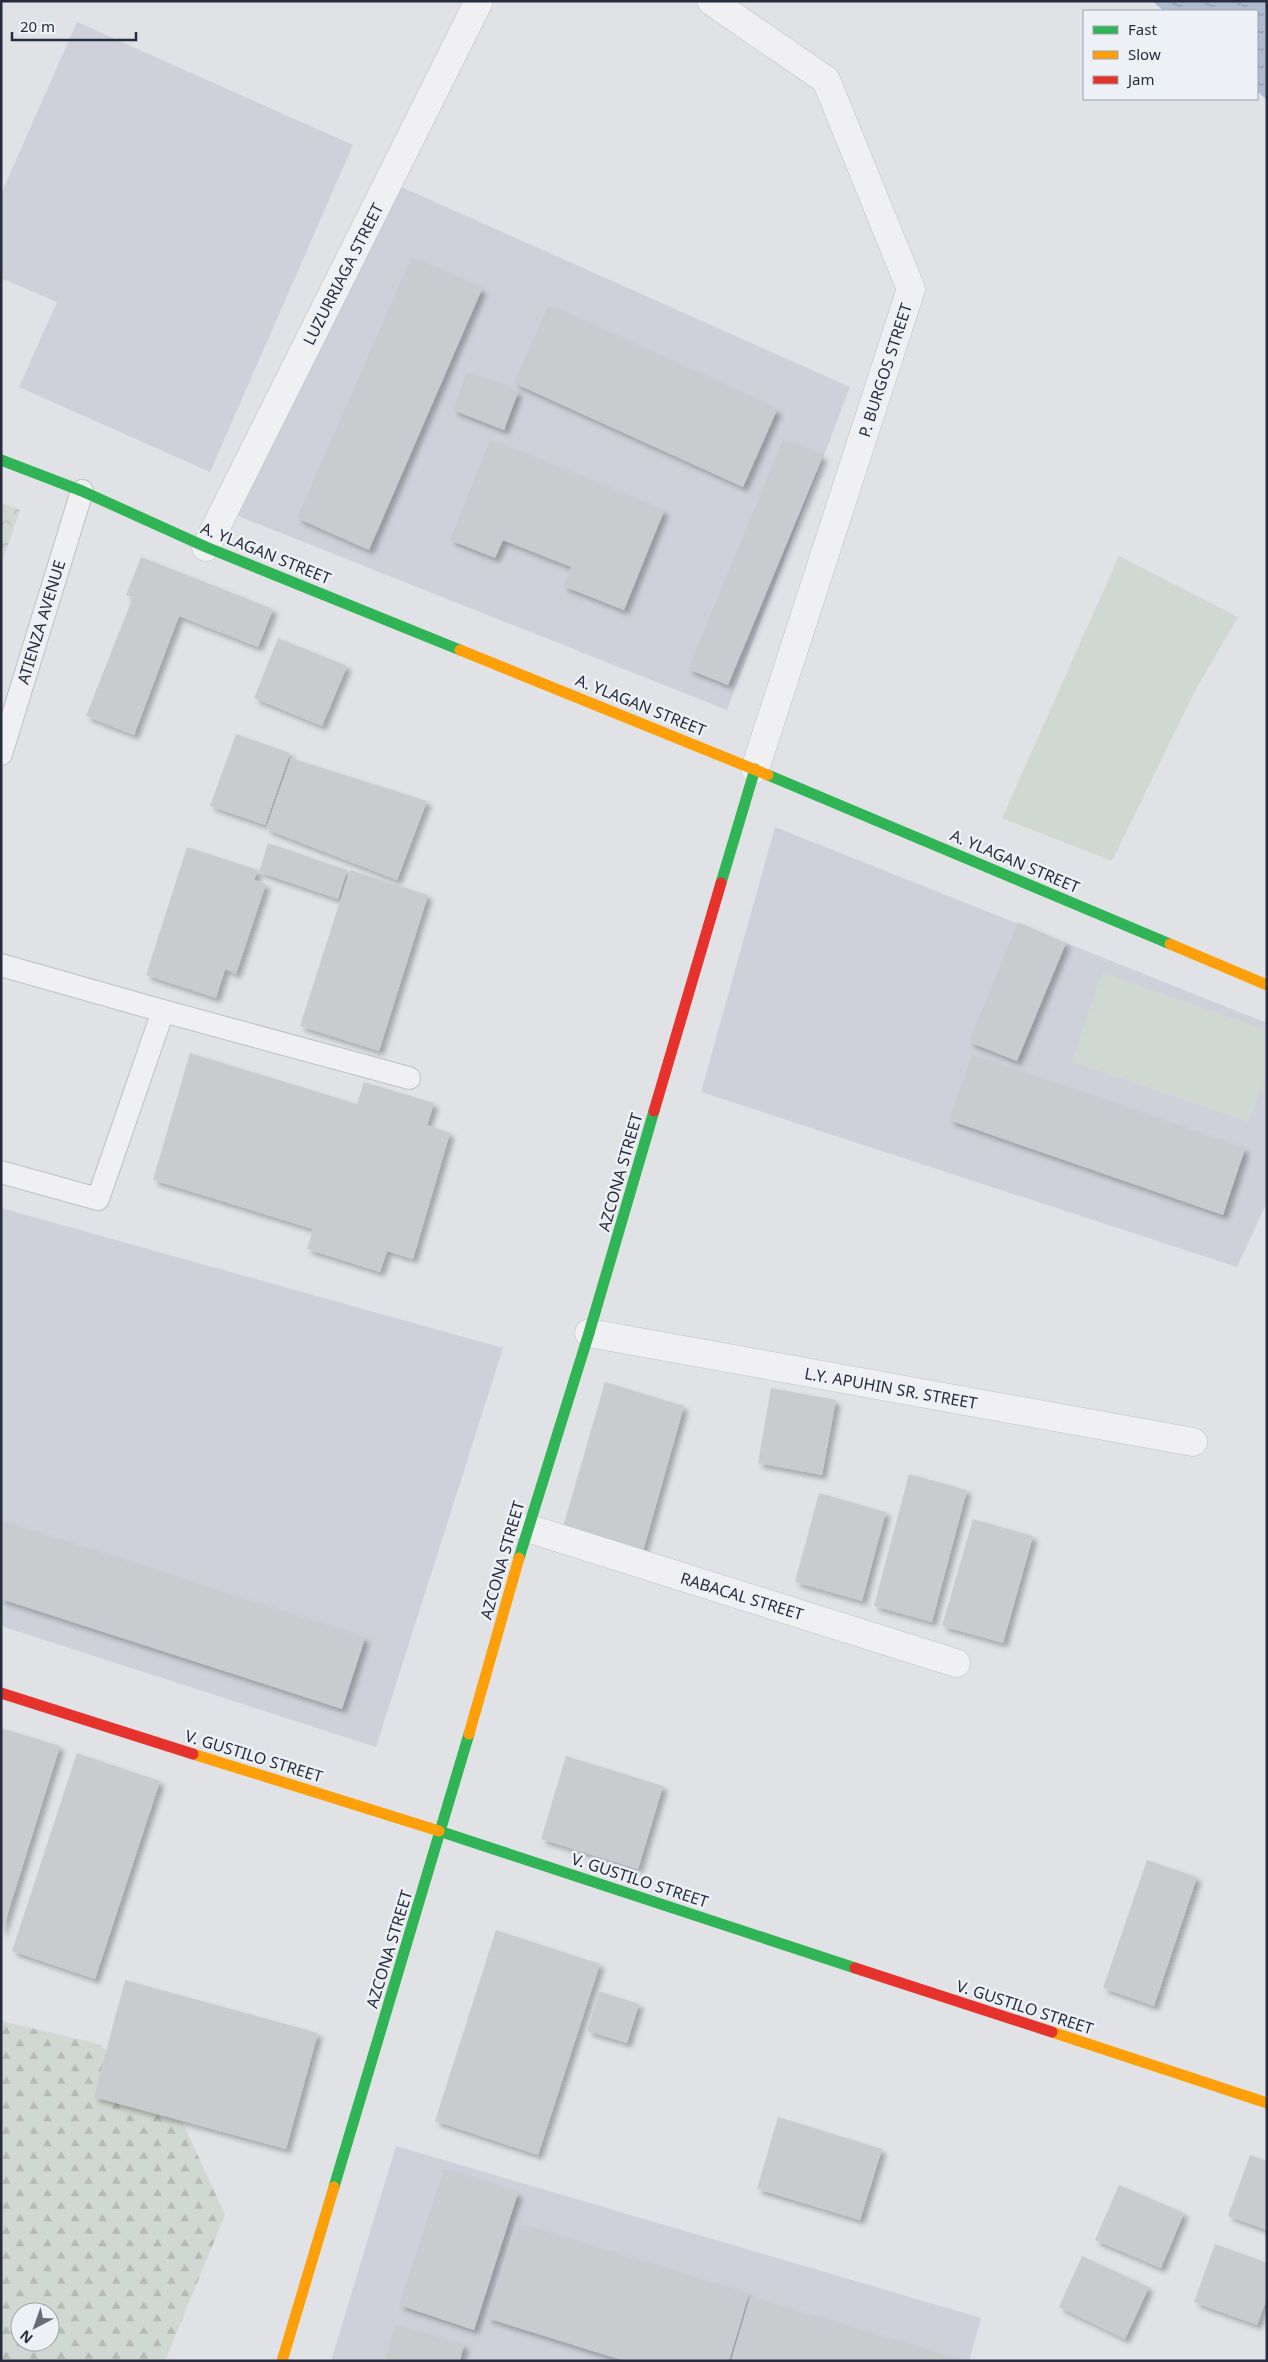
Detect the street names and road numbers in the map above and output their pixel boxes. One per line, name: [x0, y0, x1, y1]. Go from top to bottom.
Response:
street label: LUZURRIAGA STREET: [298, 199, 388, 349]
street label: P. BURGOS STREET: [853, 300, 917, 440]
street label: A. YLAGAN STREET: [198, 517, 334, 589]
street label: ATIENZA AVENUE: [12, 557, 70, 687]
street label: A. YLAGAN STREET: [573, 669, 709, 741]
street label: A. YLAGAN STREET: [947, 824, 1083, 898]
street label: AZCONA STREET: [593, 1110, 647, 1234]
street label: L.Y. APUHIN SR. STREET: [803, 1362, 979, 1414]
street label: AZCONA STREET: [475, 1498, 529, 1622]
street label: RABACAL STREET: [678, 1567, 806, 1625]
street label: V. GUSTILO STREET: [183, 1725, 326, 1787]
street label: V. GUSTILO STREET: [569, 1847, 711, 1913]
street label: AZCONA STREET: [361, 1887, 417, 2011]
street label: V. GUSTILO STREET: [954, 1974, 1096, 2040]

